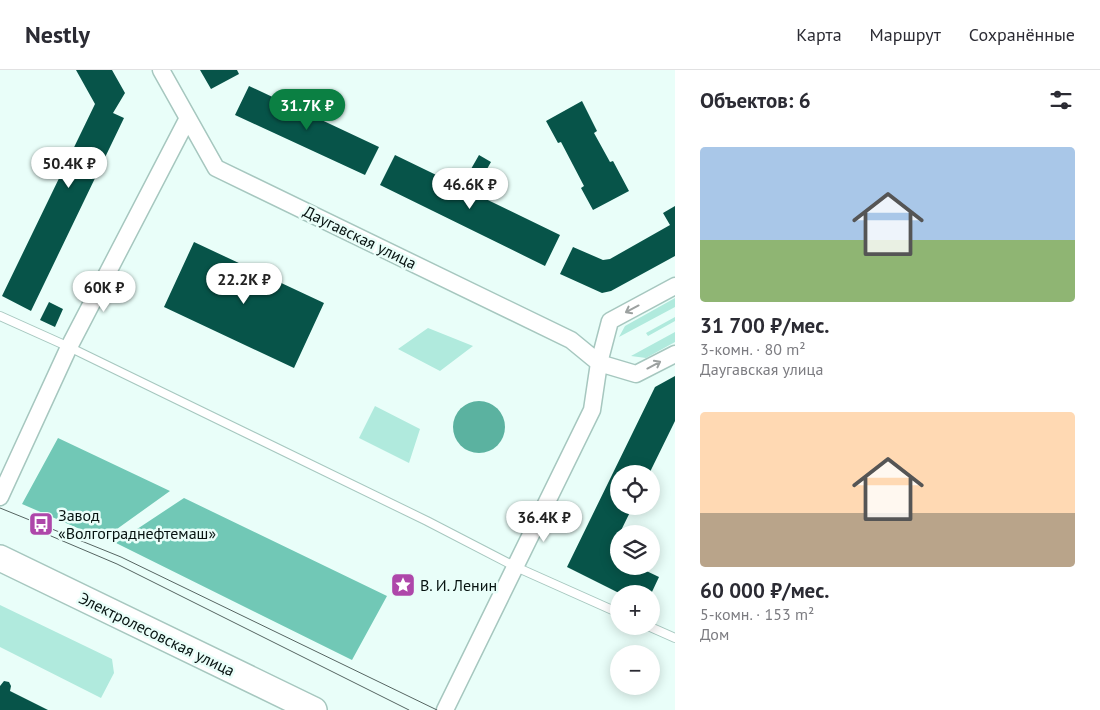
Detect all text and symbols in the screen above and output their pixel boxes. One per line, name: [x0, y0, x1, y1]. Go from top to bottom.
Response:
text: Nestly: [25, 19, 90, 50]
text: Карта: [796, 23, 842, 46]
text: Маршрут: [870, 23, 941, 46]
text: Сохранённые: [969, 23, 1075, 46]
icon: filters: [1047, 86, 1075, 114]
text: Объектов: 6: [700, 87, 811, 114]
pin: 31.7K ₽: [261, 88, 353, 131]
text: 31.7K ₽: [280, 95, 334, 115]
pin: 50.4K ₽: [23, 146, 115, 189]
text: 50.4K ₽: [42, 153, 96, 173]
pin: 46.6K ₽: [424, 168, 516, 210]
text: 46.6K ₽: [443, 174, 497, 194]
icon: home: [843, 179, 933, 269]
street label: Даугавская улица: [300, 201, 420, 273]
pin: 22.2K ₽: [198, 262, 290, 305]
text: 22.2K ₽: [217, 269, 271, 289]
pin: 60K ₽: [69, 270, 139, 313]
text: 60K ₽: [84, 277, 124, 297]
one-way arrow: [625, 305, 640, 314]
text: 31 700 ₽/мес.: [700, 312, 829, 339]
text: 3-комн. · 80 m²: [700, 339, 806, 359]
text: Даугавская улица: [700, 359, 823, 379]
one-way arrow: [646, 360, 661, 369]
icon: home: [843, 444, 933, 534]
map controls: [610, 465, 660, 695]
button: locate: [610, 465, 660, 515]
pin: 36.4K ₽: [498, 500, 590, 543]
place label: Завод «Волгограднефтемаш»: [58, 505, 216, 543]
text: 36.4K ₽: [517, 507, 571, 527]
bus stop icon: Завод «Волгограднефтемаш»: [28, 511, 54, 537]
button: layers: [610, 525, 660, 575]
place icon: В. И. Ленин: [390, 572, 416, 598]
place label: В. И. Ленин: [420, 575, 497, 595]
text: 60 000 ₽/мес.: [700, 577, 829, 604]
button: +: [610, 585, 660, 635]
street label: Электролесовская улица: [76, 588, 238, 680]
text: 5-комн. · 153 m²: [700, 604, 814, 624]
text: Дом: [700, 624, 729, 644]
button: −: [610, 645, 660, 695]

